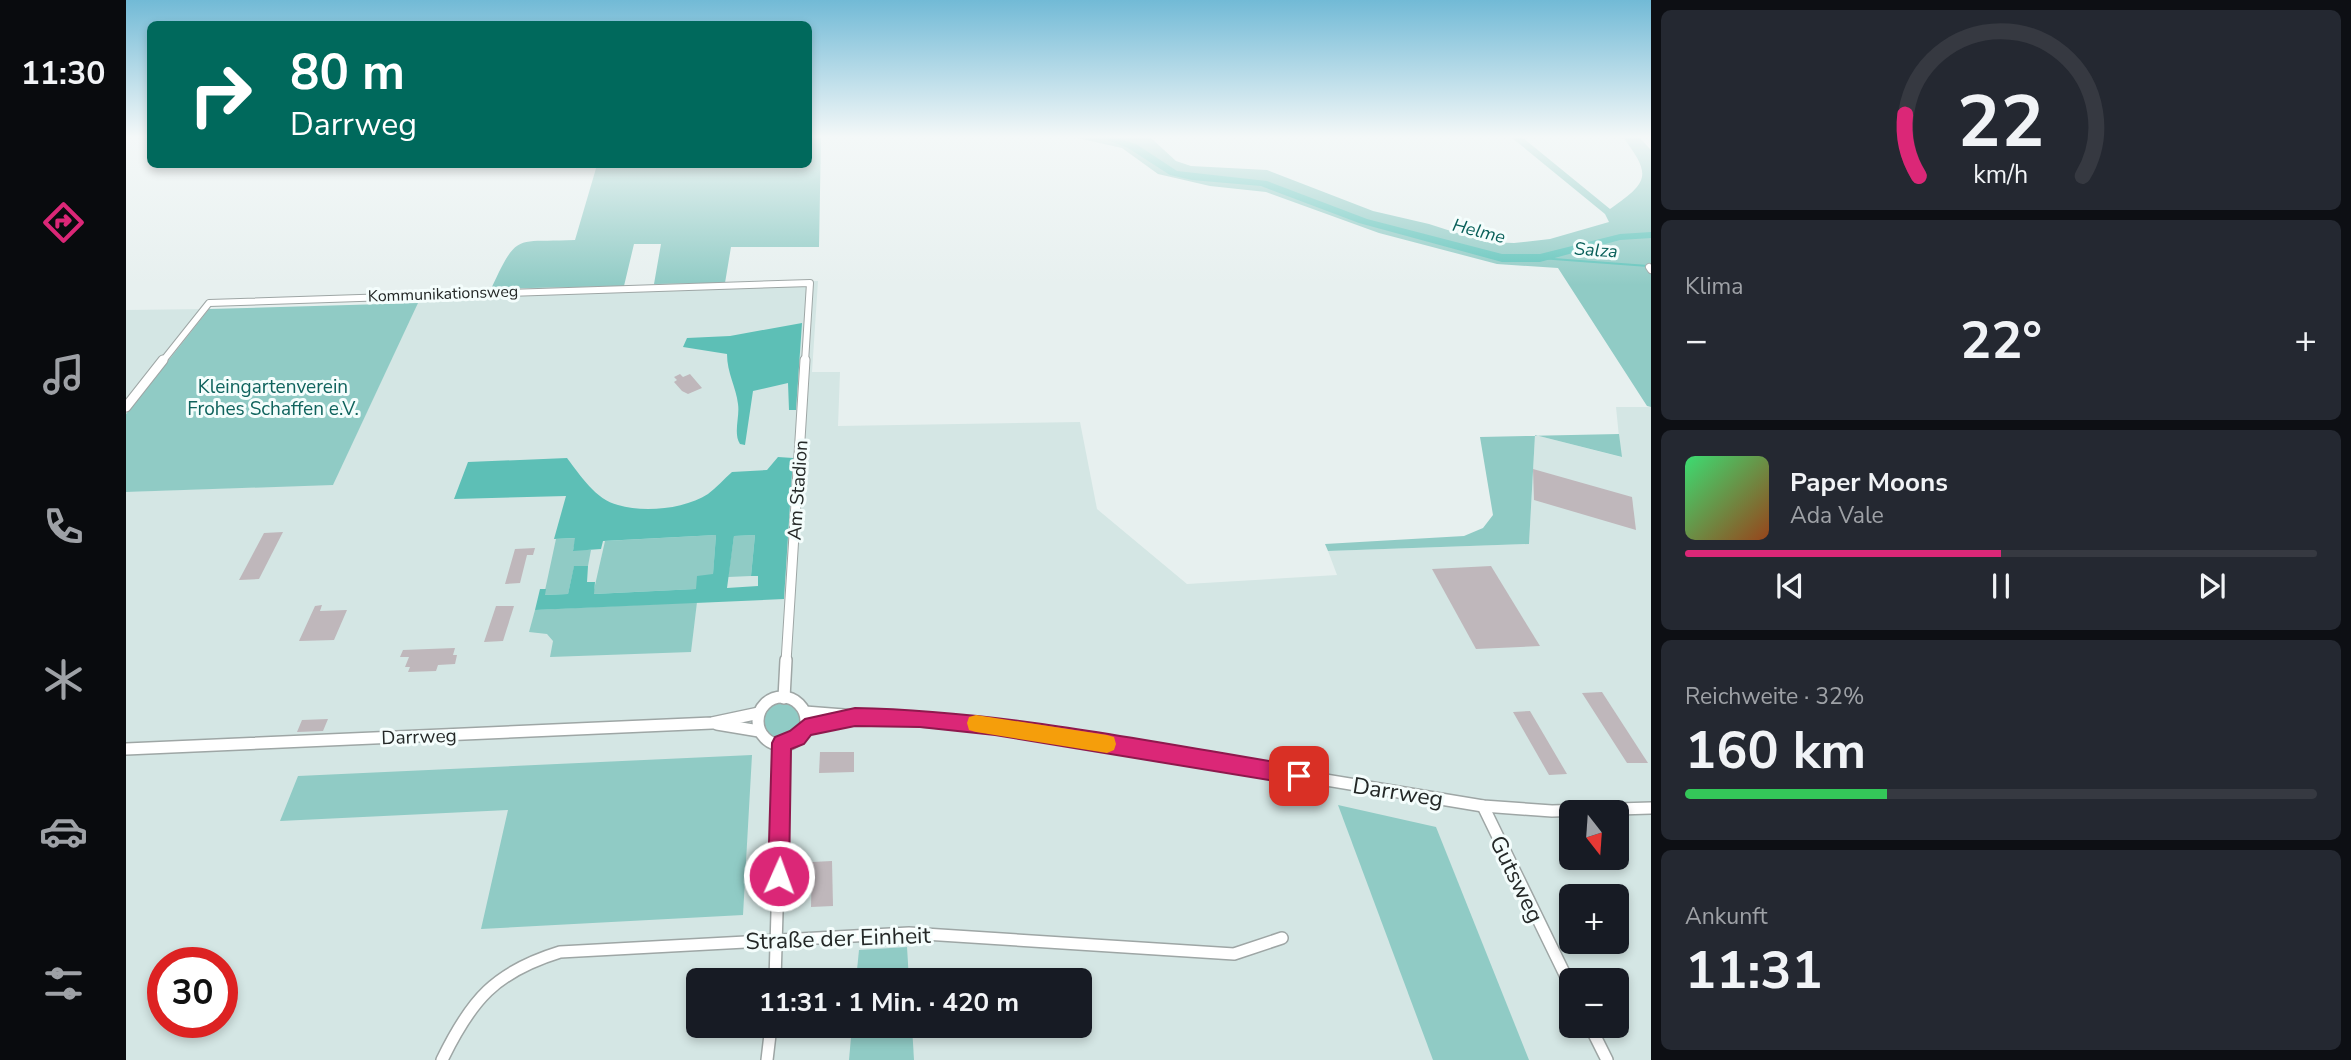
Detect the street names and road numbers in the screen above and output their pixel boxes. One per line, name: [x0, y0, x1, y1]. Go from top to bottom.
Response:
street label: Kommunikationsweg: [368, 280, 519, 308]
street label: Am Stadion: [782, 439, 814, 541]
street label: Darrweg: [381, 723, 457, 751]
street label: Darrweg: [1350, 770, 1445, 815]
street label: Gutsweg: [1482, 830, 1551, 928]
street label: Straße der Einheit: [745, 920, 932, 957]

